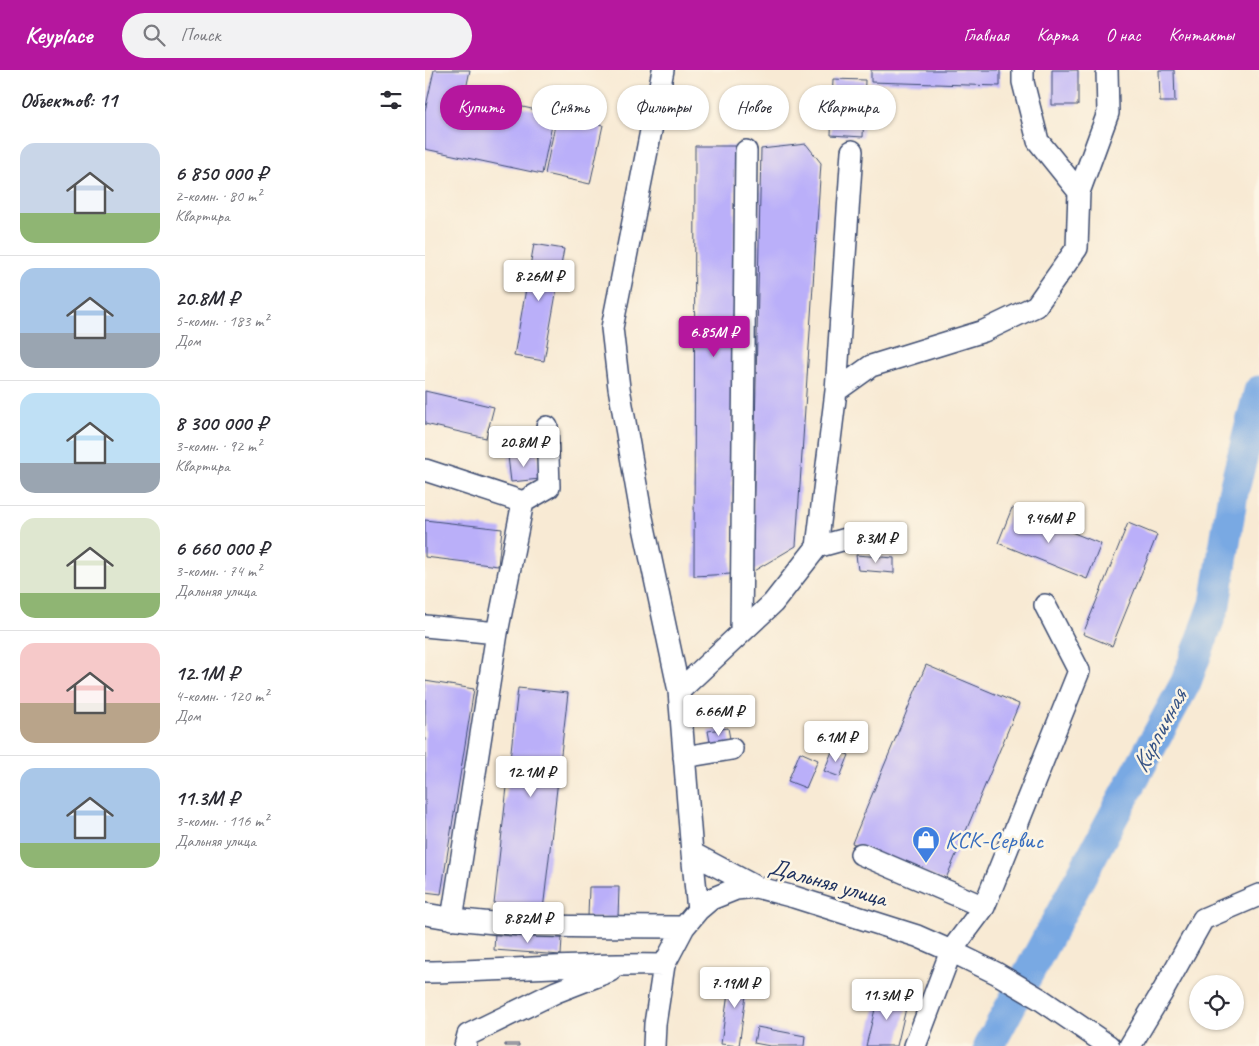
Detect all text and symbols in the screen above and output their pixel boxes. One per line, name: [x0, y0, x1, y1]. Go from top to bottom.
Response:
search box: [122, 13, 472, 58]
text: Keyplace: [25, 20, 92, 50]
icon: search: [140, 21, 168, 49]
text: Поиск: [180, 23, 220, 47]
text: Главная: [964, 24, 1009, 46]
text: Карта: [1037, 24, 1078, 46]
text: О нас: [1106, 24, 1141, 46]
text: Контакты: [1169, 24, 1234, 46]
chip: Купить: [440, 85, 522, 130]
chip: Снять: [532, 85, 607, 130]
chip: Фильтры: [617, 85, 709, 130]
chip: Новое: [719, 85, 789, 130]
chip: Квартира: [799, 85, 896, 130]
icon: filters: [377, 86, 405, 114]
text: Объектов: 11: [20, 87, 117, 113]
text: 6 850 000 ₽: [175, 160, 267, 186]
icon: home: [60, 163, 120, 223]
text: 2-комн. · 80 m²: [175, 186, 261, 206]
text: Квартира: [175, 206, 230, 226]
pin: 8.26M ₽: [493, 260, 585, 302]
text: 8.26M ₽: [515, 266, 563, 286]
text: 20.8M ₽: [175, 285, 239, 311]
icon: home: [60, 288, 120, 348]
text: 5-комн. · 183 m²: [175, 311, 268, 331]
pin: 6.85M ₽: [668, 316, 760, 358]
text: 6.85M ₽: [690, 322, 738, 342]
text: Дом: [175, 331, 201, 351]
text: 8 300 000 ₽: [175, 410, 267, 436]
icon: home: [60, 413, 120, 473]
pin: 20.8M ₽: [478, 426, 570, 468]
text: 20.8M ₽: [500, 432, 548, 452]
text: 3-комн. · 92 m²: [175, 436, 261, 456]
text: Квартира: [175, 456, 230, 476]
pin: 9.46M ₽: [1003, 502, 1095, 544]
text: 9.46M ₽: [1025, 508, 1073, 528]
pin: 8.3M ₽: [835, 522, 917, 564]
text: 8.3M ₽: [855, 528, 897, 548]
text: 6 660 000 ₽: [175, 535, 269, 561]
icon: home: [60, 538, 120, 598]
text: 3-комн. · 74 m²: [175, 561, 261, 581]
text: Дальняя улица: [175, 581, 256, 601]
text: 12.1M ₽: [175, 660, 239, 686]
icon: home: [60, 663, 120, 723]
water label: Кирпичная: [1124, 682, 1195, 778]
text: 4-комн. · 120 m²: [175, 686, 268, 706]
pin: 6.66M ₽: [673, 694, 765, 737]
text: 6.66M ₽: [694, 701, 744, 721]
text: Дом: [175, 706, 201, 726]
pin: 6.1M ₽: [795, 720, 877, 763]
text: 6.1M ₽: [815, 727, 857, 747]
pin: 12.1M ₽: [485, 756, 577, 798]
text: 12.1M ₽: [507, 762, 555, 782]
text: 11.3M ₽: [175, 785, 239, 811]
icon: home: [60, 788, 120, 848]
text: 3-комн. · 116 m²: [175, 811, 268, 831]
shop icon: КСК-Сервис: [911, 825, 941, 864]
place label: КСК-Сервис: [945, 825, 1044, 855]
text: Дальняя улица: [175, 831, 256, 851]
street label: Дальняя улица: [766, 851, 892, 914]
pin: 8.82M ₽: [482, 902, 574, 944]
text: 8.82M ₽: [504, 908, 552, 928]
pin: 7.19M ₽: [689, 966, 781, 1009]
text: 7.19M ₽: [711, 973, 759, 993]
map controls: [1189, 975, 1244, 1030]
button: locate: [1189, 975, 1244, 1030]
pin: 11.3M ₽: [841, 978, 933, 1021]
text: 11.3M ₽: [863, 985, 911, 1005]

